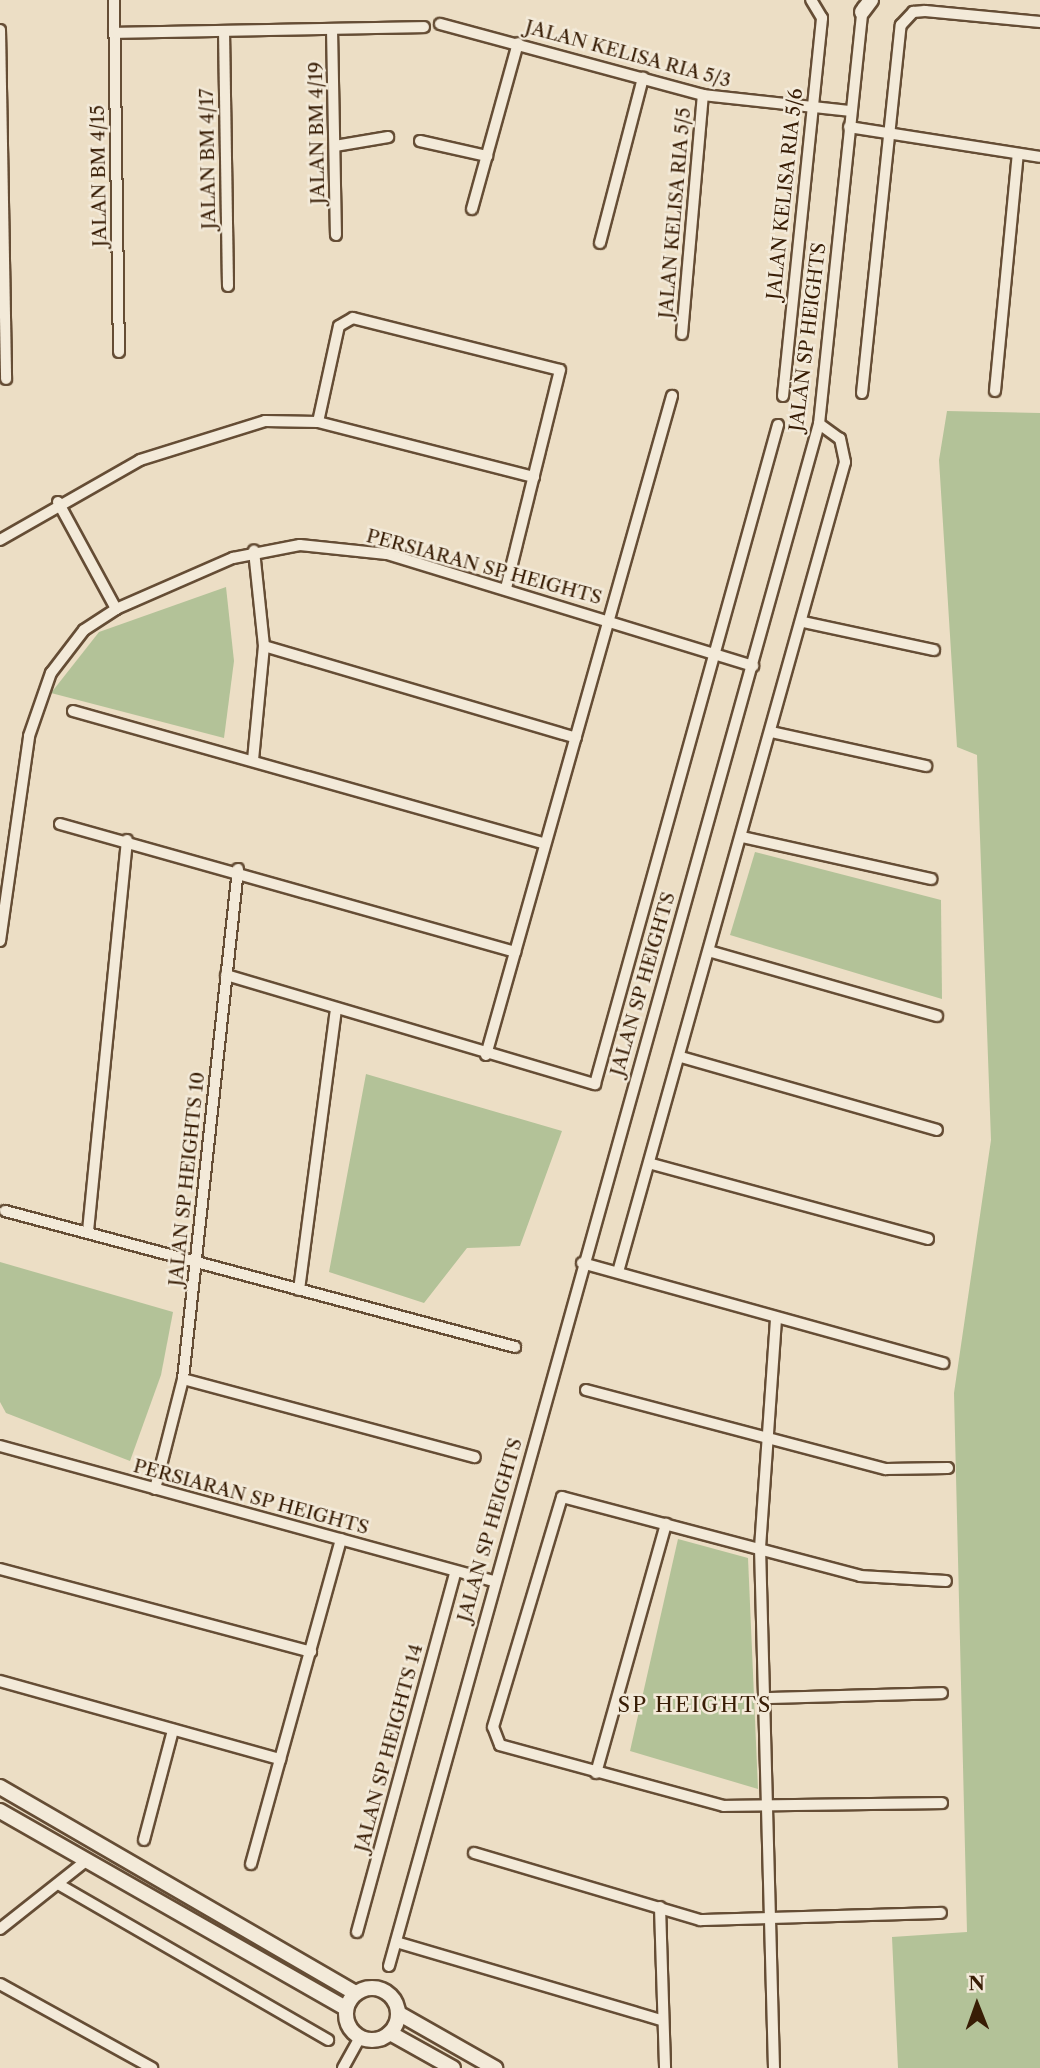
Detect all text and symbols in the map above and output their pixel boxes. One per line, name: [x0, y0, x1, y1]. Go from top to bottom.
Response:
street label: JALAN KELISA RIA 5/3: [522, 15, 734, 93]
street label: JALAN BM 4/19: [304, 62, 330, 204]
street label: JALAN KELISA RIA 5/6: [762, 87, 808, 301]
street label: JALAN BM 4/17: [195, 88, 221, 230]
street label: JALAN BM 4/15: [86, 105, 112, 247]
street label: JALAN KELISA RIA 5/5: [654, 106, 696, 320]
street label: JALAN SP HEIGHTS: [785, 241, 831, 433]
street label: PERSIARAN SP HEIGHTS: [364, 525, 604, 609]
street label: JALAN SP HEIGHTS: [606, 889, 680, 1079]
street label: JALAN SP HEIGHTS 10: [164, 1071, 210, 1287]
street label: JALAN SP HEIGHTS: [453, 1435, 527, 1625]
street label: PERSIARAN SP HEIGHTS: [131, 1455, 371, 1539]
street label: JALAN SP HEIGHTS 14: [350, 1641, 428, 1855]
district label: SP HEIGHTS: [619, 1692, 771, 1718]
north arrow: [942, 1970, 1012, 2040]
text: N: [968, 1972, 985, 1995]

